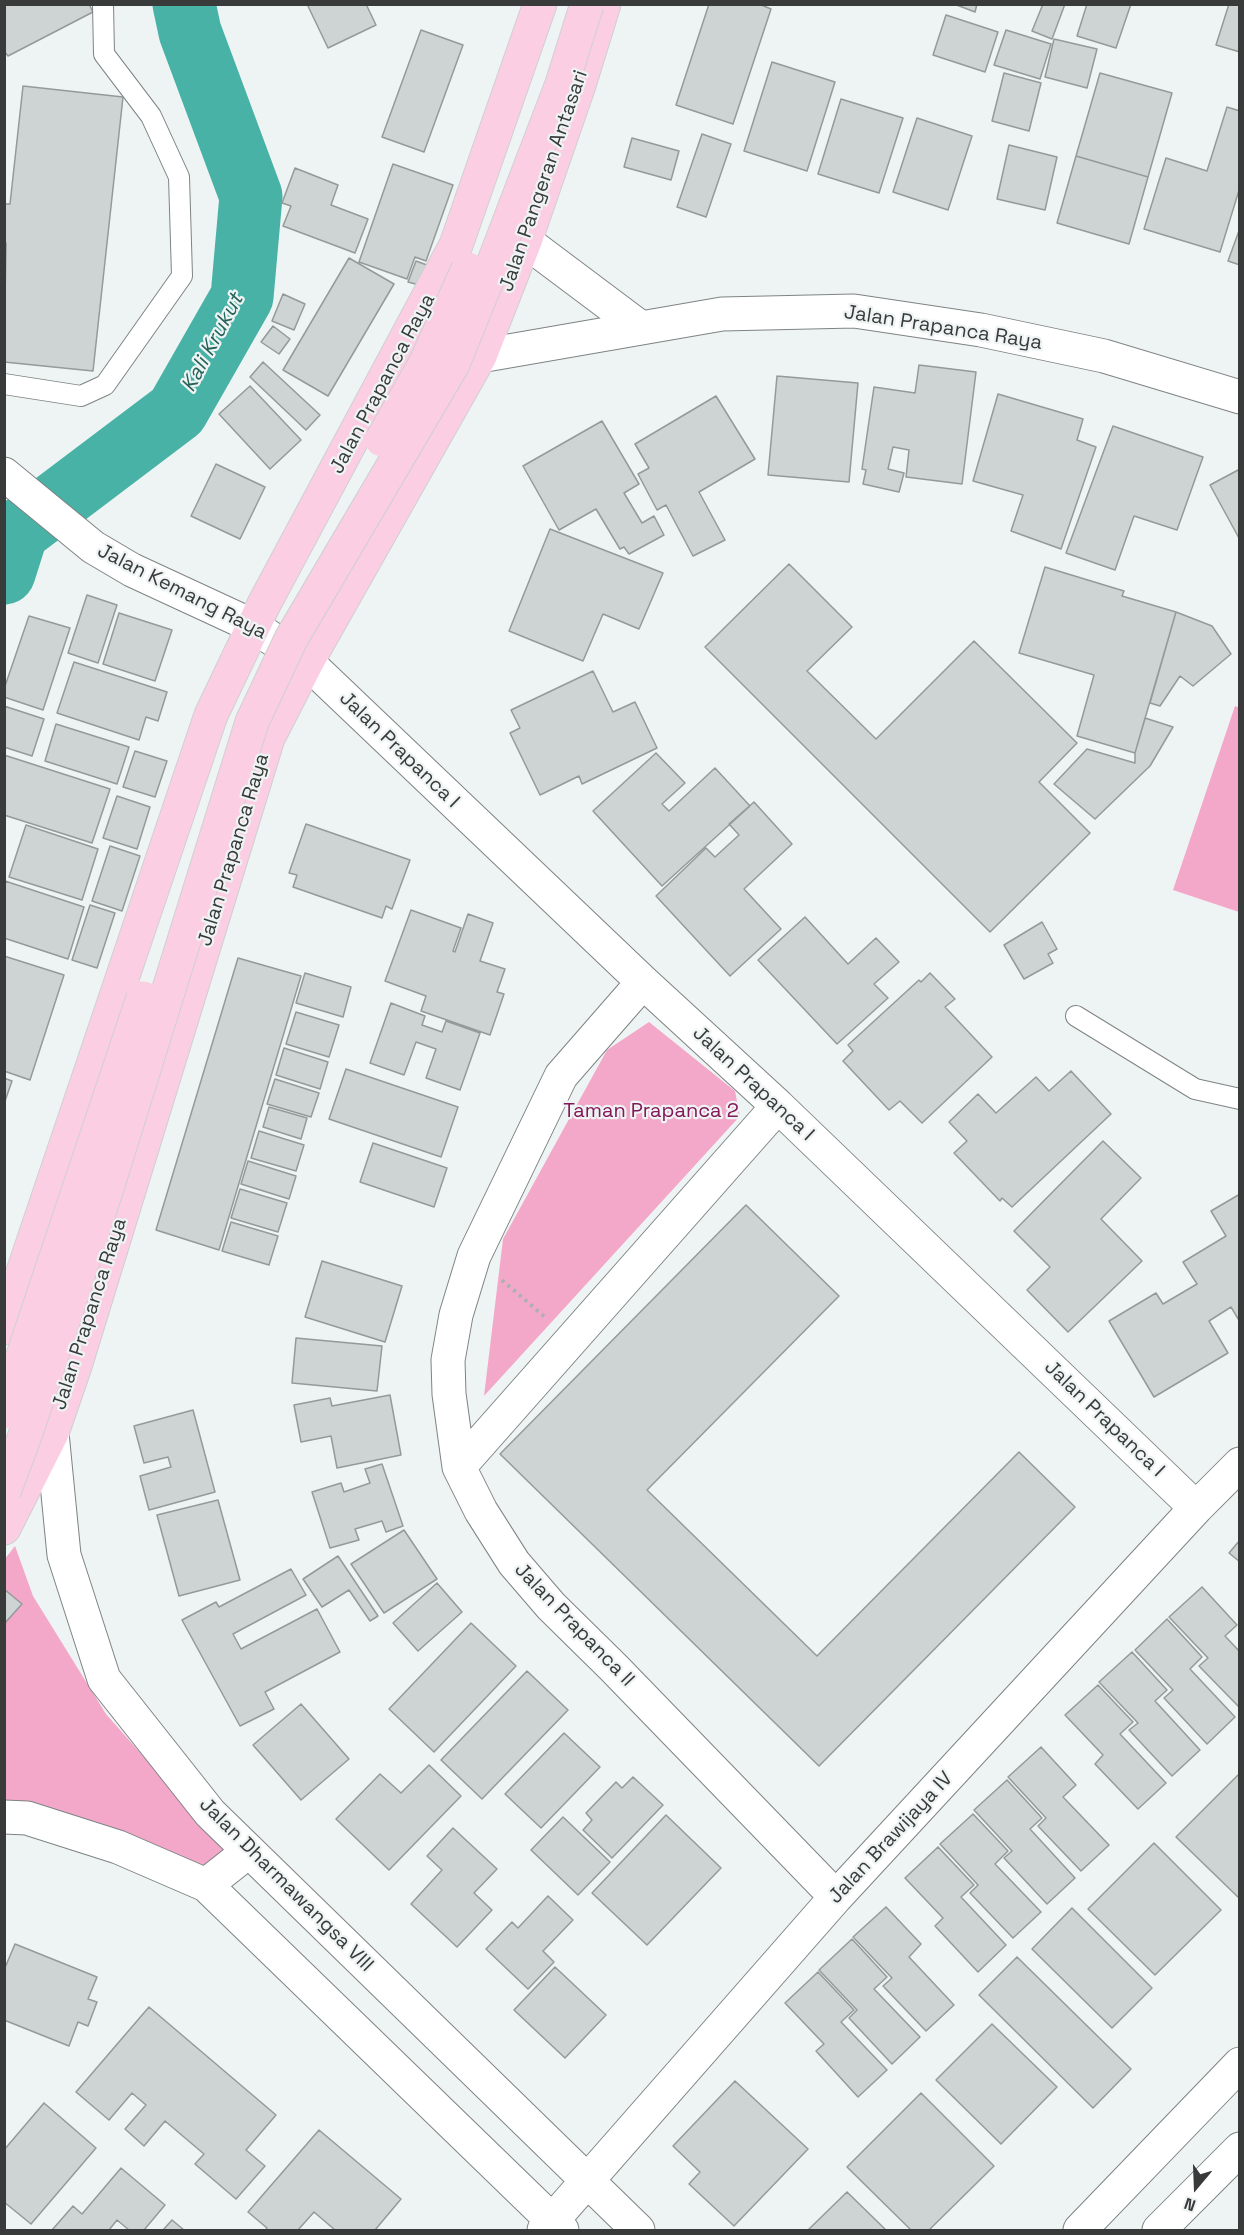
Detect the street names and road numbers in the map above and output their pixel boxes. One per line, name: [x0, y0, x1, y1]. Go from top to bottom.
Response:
street label: Jalan Pangeran Antasari: [495, 67, 593, 295]
street label: Jalan Prapanca Raya: [325, 290, 441, 478]
street label: Jalan Prapanca Raya: [842, 300, 1044, 356]
street label: Jalan Kemang Raya: [93, 539, 271, 645]
street label: Jalan Prapanca I: [334, 687, 464, 813]
street label: Jalan Prapanca Raya: [193, 751, 275, 949]
street label: Jalan Prapanca I: [687, 1022, 819, 1146]
street label: Jalan Prapanca Raya: [48, 1215, 132, 1413]
street label: Jalan Prapanca I: [1039, 1356, 1169, 1482]
street label: Jalan Prapanca II: [509, 1558, 639, 1692]
street label: Jalan Brawijaya IV: [824, 1767, 958, 1909]
street label: Jalan Dharmawangsa VIII: [194, 1793, 378, 1977]

